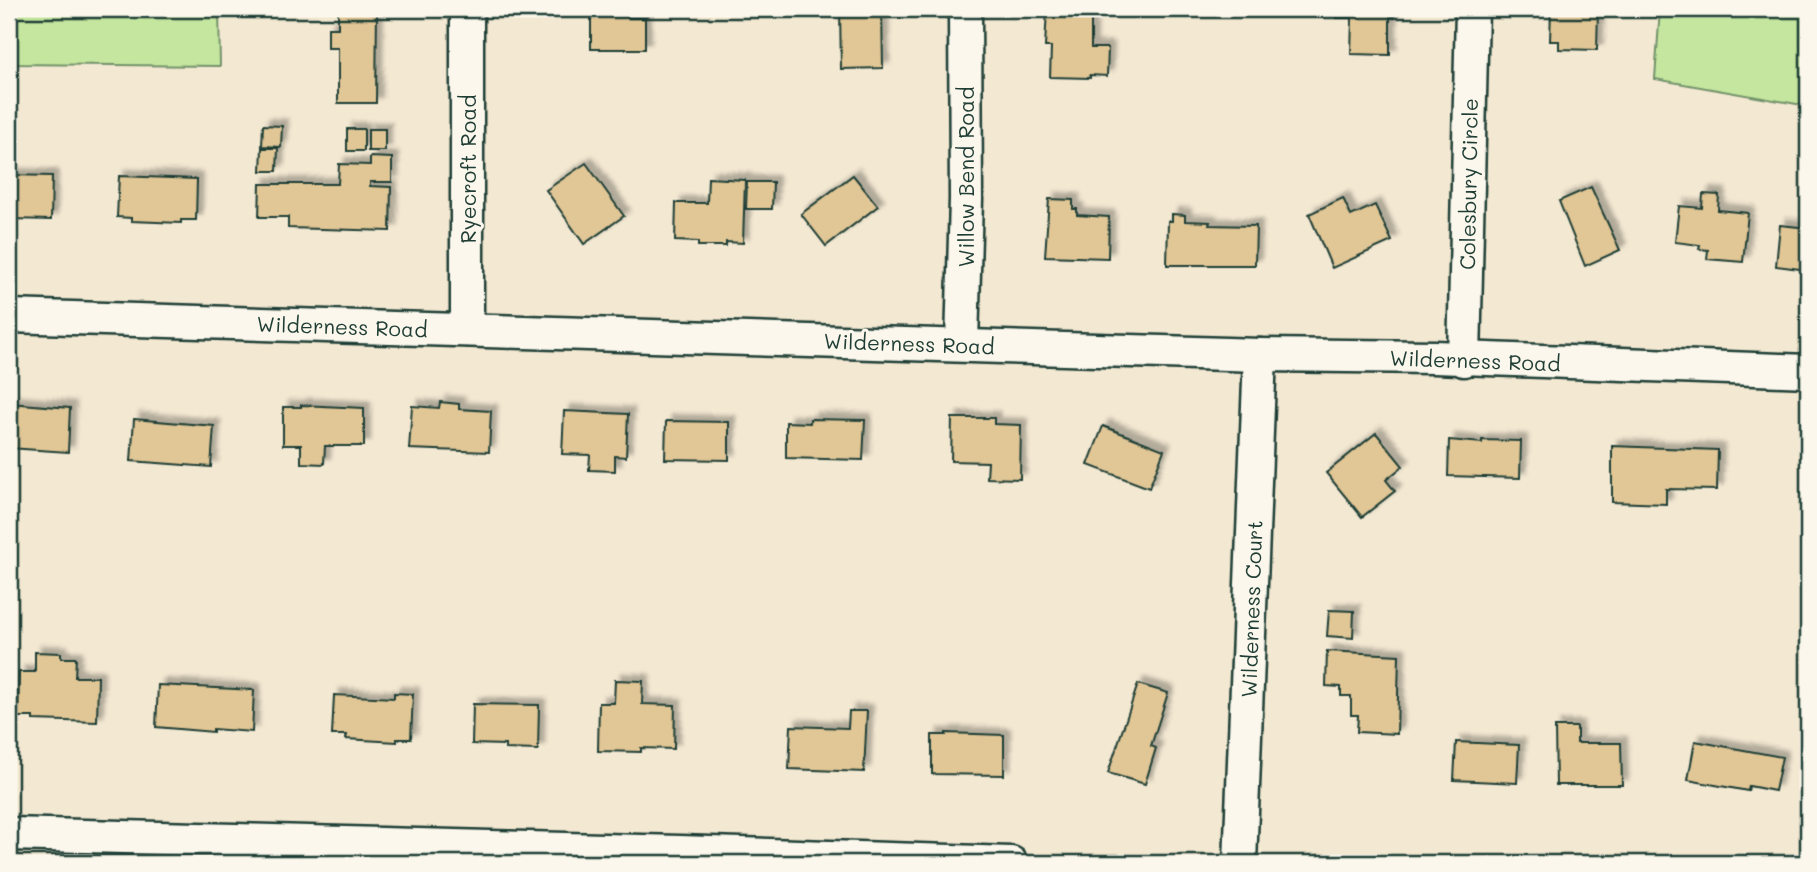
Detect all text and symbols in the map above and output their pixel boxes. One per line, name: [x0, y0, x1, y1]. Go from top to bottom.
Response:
street label: Willow Bend Road: [952, 87, 979, 267]
street label: Ryecroft Road: [454, 94, 481, 244]
street label: Colesbury Circle: [1453, 98, 1483, 270]
street label: Wilderness Road: [256, 310, 428, 342]
street label: Wilderness Road: [823, 327, 995, 359]
street label: Wilderness Road: [1389, 344, 1561, 376]
street label: Wilderness Court: [1234, 520, 1268, 698]

